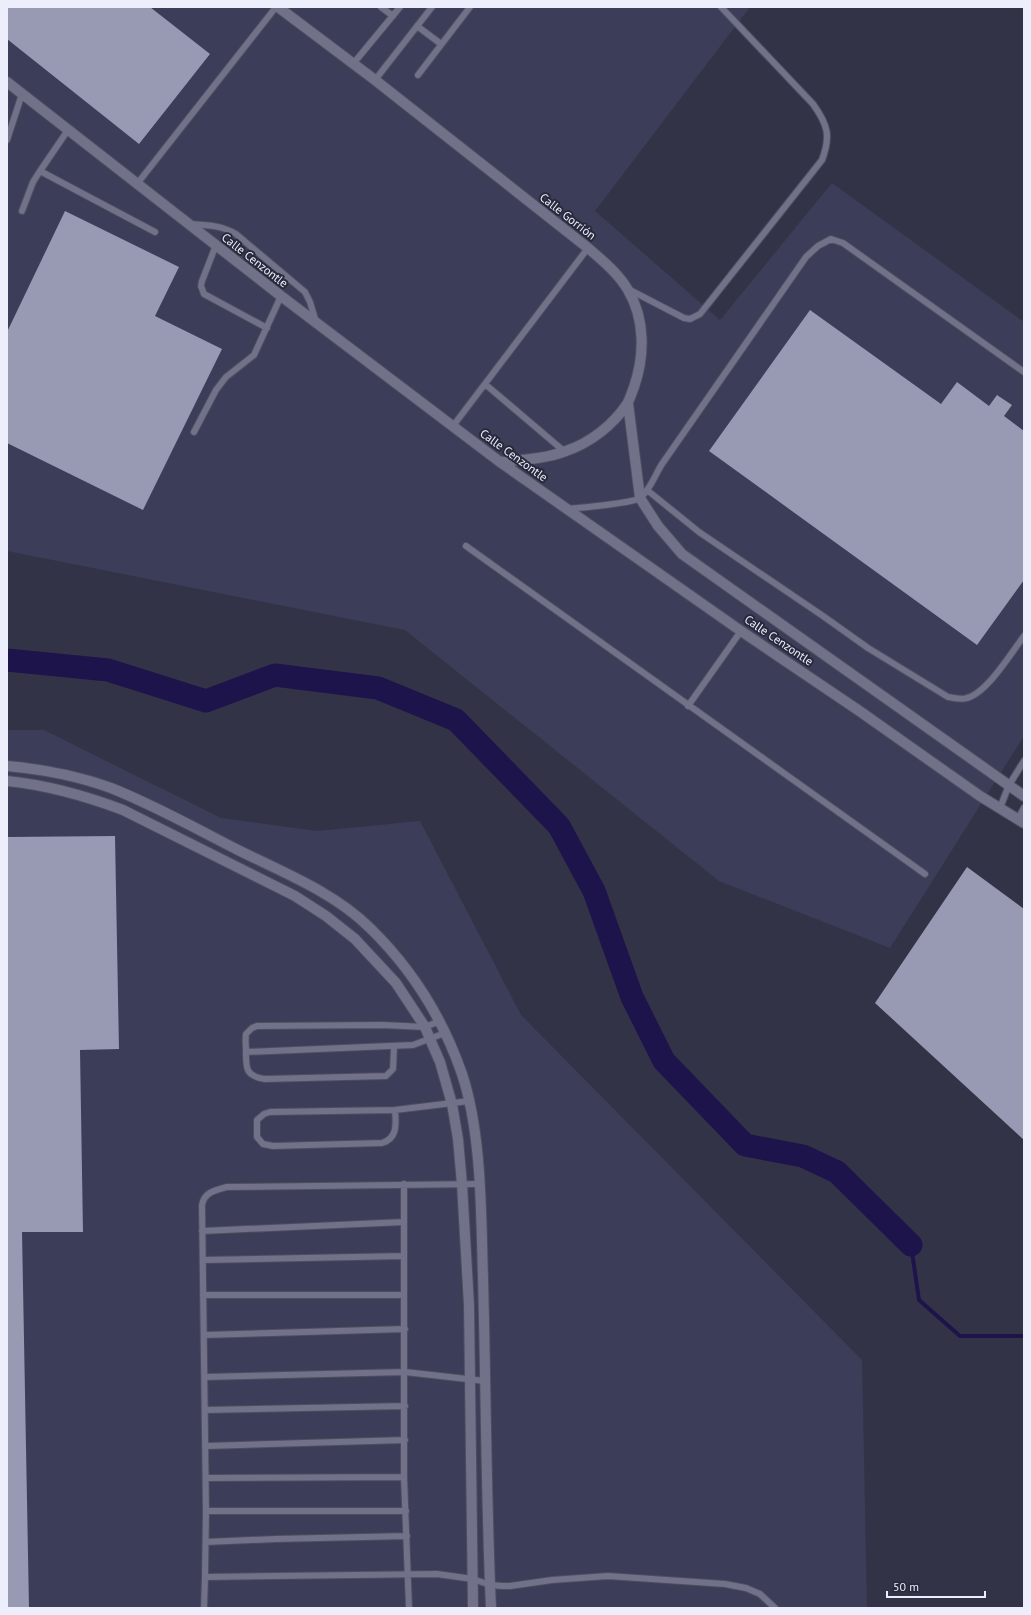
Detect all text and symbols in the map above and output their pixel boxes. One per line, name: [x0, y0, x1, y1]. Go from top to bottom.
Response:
street label: Calle Gorrión: [537, 189, 599, 243]
street label: Calle Cenzontle: [219, 230, 291, 290]
street label: Calle Cenzontle: [477, 425, 551, 485]
street label: Calle Cenzontle: [742, 611, 816, 669]
scale bar: [887, 1573, 985, 1599]
text: 50 m: [893, 1579, 919, 1594]

